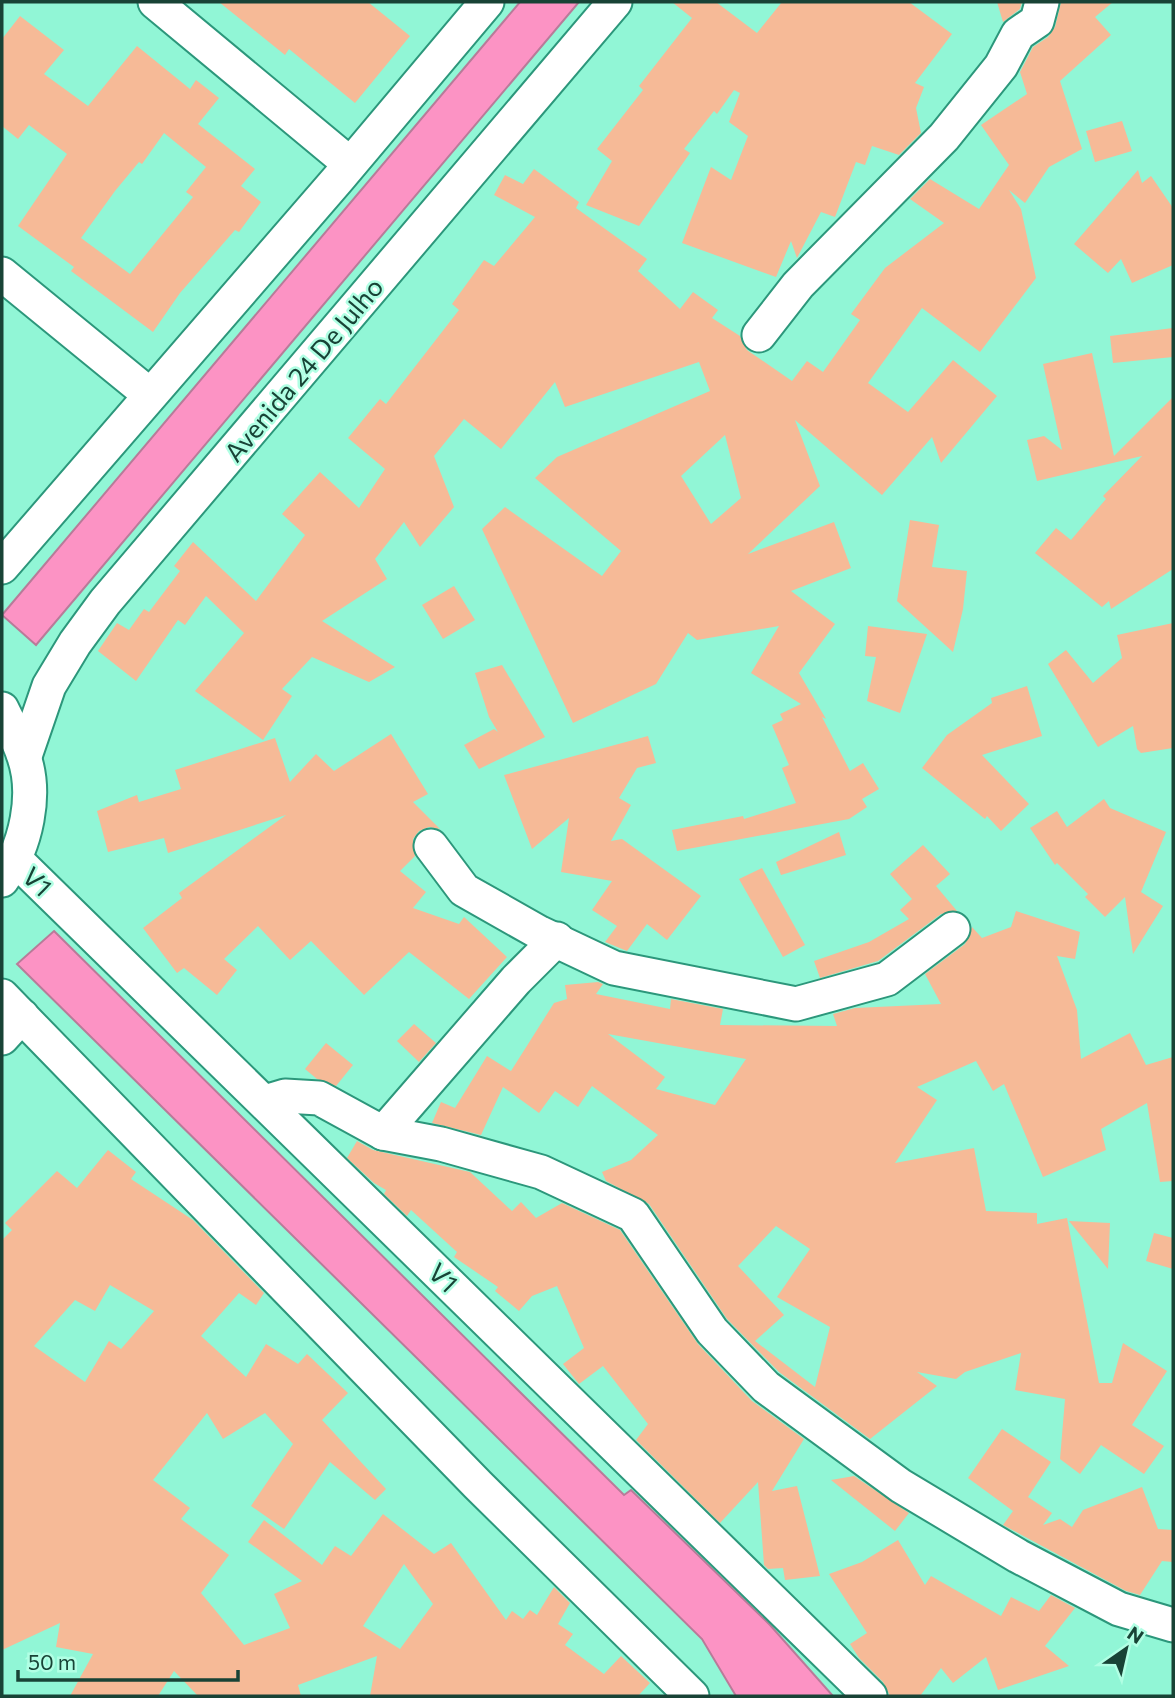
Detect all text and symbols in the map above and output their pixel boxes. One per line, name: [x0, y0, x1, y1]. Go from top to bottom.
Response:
street label: Avenida 24 De Julho: [217, 271, 389, 467]
street label: V1: [17, 860, 59, 902]
street label: V1: [423, 1256, 465, 1298]
north arrow: [1091, 1614, 1161, 1684]
text: N: [1123, 1621, 1148, 1648]
scale bar: [18, 1638, 238, 1682]
text: 50 m: [28, 1649, 76, 1674]

